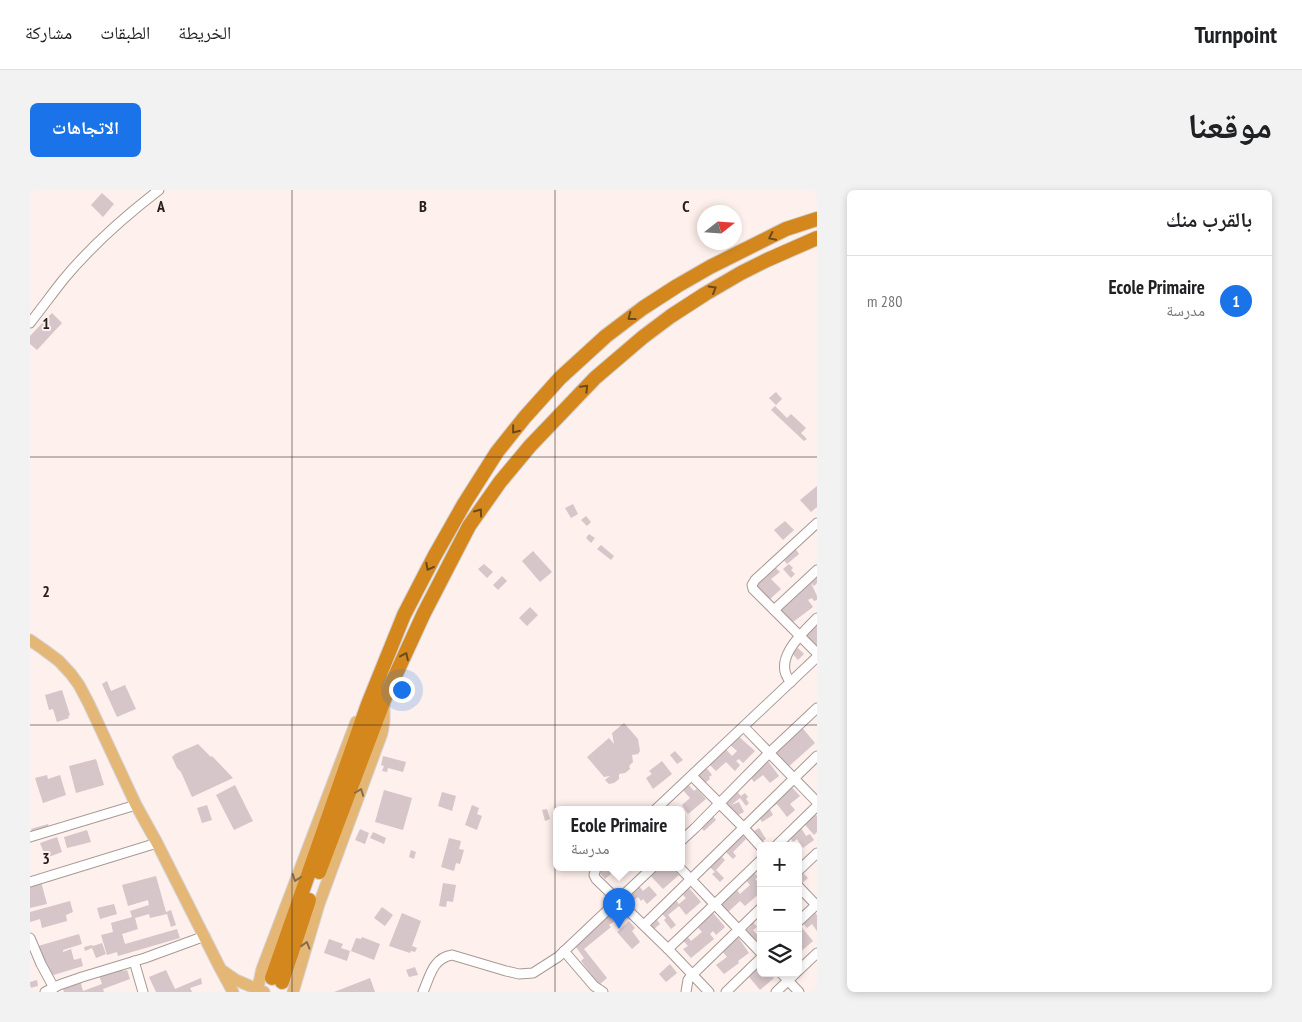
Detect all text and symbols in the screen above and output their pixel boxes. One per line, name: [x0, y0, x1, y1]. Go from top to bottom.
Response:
text: Turnpoint: [1195, 19, 1277, 50]
text: مشاركة: [25, 21, 72, 44]
text: الطبقات: [100, 21, 150, 44]
text: الخريطة: [178, 21, 231, 44]
text: موقعنا: [1187, 102, 1272, 148]
button: الاتجاهات: [30, 103, 141, 157]
text: A: [156, 196, 166, 216]
text: B: [419, 196, 427, 216]
text: C: [682, 196, 690, 216]
north arrow: [697, 205, 742, 250]
text: بالقرب منك: [1166, 206, 1252, 233]
one-way arrow: [768, 230, 777, 241]
text: Ecole Primaire: [1108, 275, 1205, 299]
one-way arrow: [708, 286, 717, 296]
text: 280 m: [867, 291, 902, 311]
text: 1: [1232, 291, 1240, 311]
text: مدرسة: [1166, 300, 1205, 320]
one-way arrow: [627, 311, 637, 320]
text: 1: [42, 313, 50, 333]
one-way arrow: [579, 385, 588, 394]
one-way arrow: [512, 424, 520, 433]
one-way arrow: [473, 508, 482, 517]
one-way arrow: [425, 562, 435, 571]
text: 2: [42, 581, 50, 601]
one-way arrow: [398, 652, 409, 661]
your location: [389, 677, 415, 703]
one-way arrow: [354, 788, 364, 797]
popup: [553, 806, 685, 871]
text: Ecole Primaire: [571, 813, 667, 837]
text: مدرسة: [571, 838, 610, 858]
map controls: [757, 842, 802, 977]
button: +: [757, 842, 802, 887]
text: 3: [42, 848, 50, 868]
one-way arrow: [292, 873, 303, 882]
button: −: [757, 887, 802, 932]
pin: 1: [603, 888, 635, 929]
button: layers: [757, 932, 802, 977]
one-way arrow: [300, 941, 310, 950]

